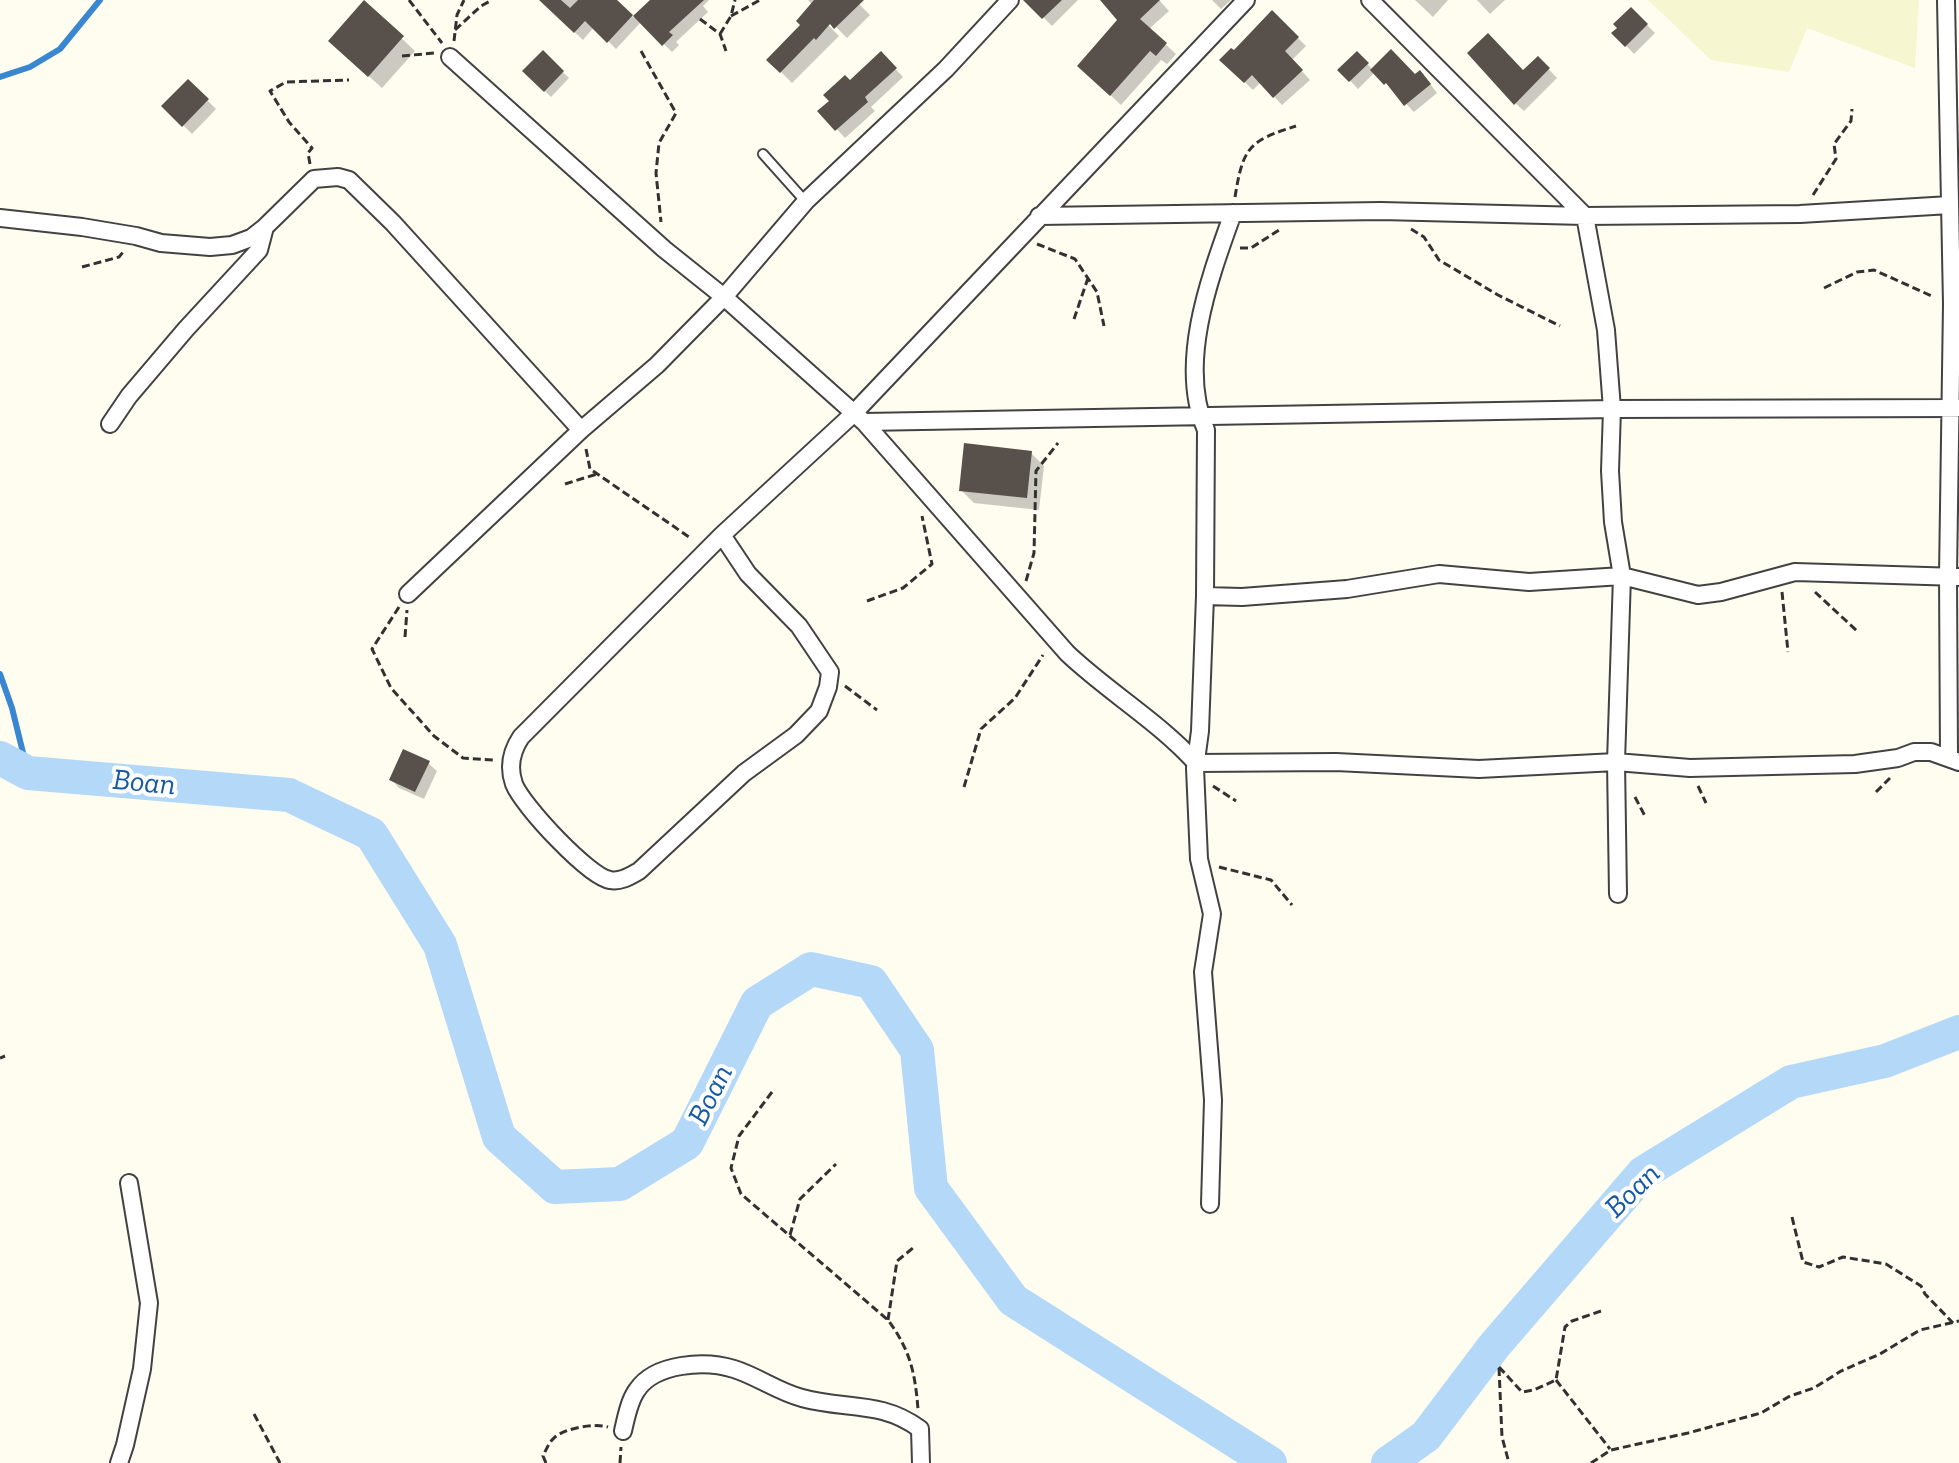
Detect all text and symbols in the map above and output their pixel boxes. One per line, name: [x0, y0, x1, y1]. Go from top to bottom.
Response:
water label: Boan: [111, 762, 177, 804]
water label: Boan: [681, 1059, 741, 1131]
water label: Boan: [1598, 1156, 1668, 1226]

